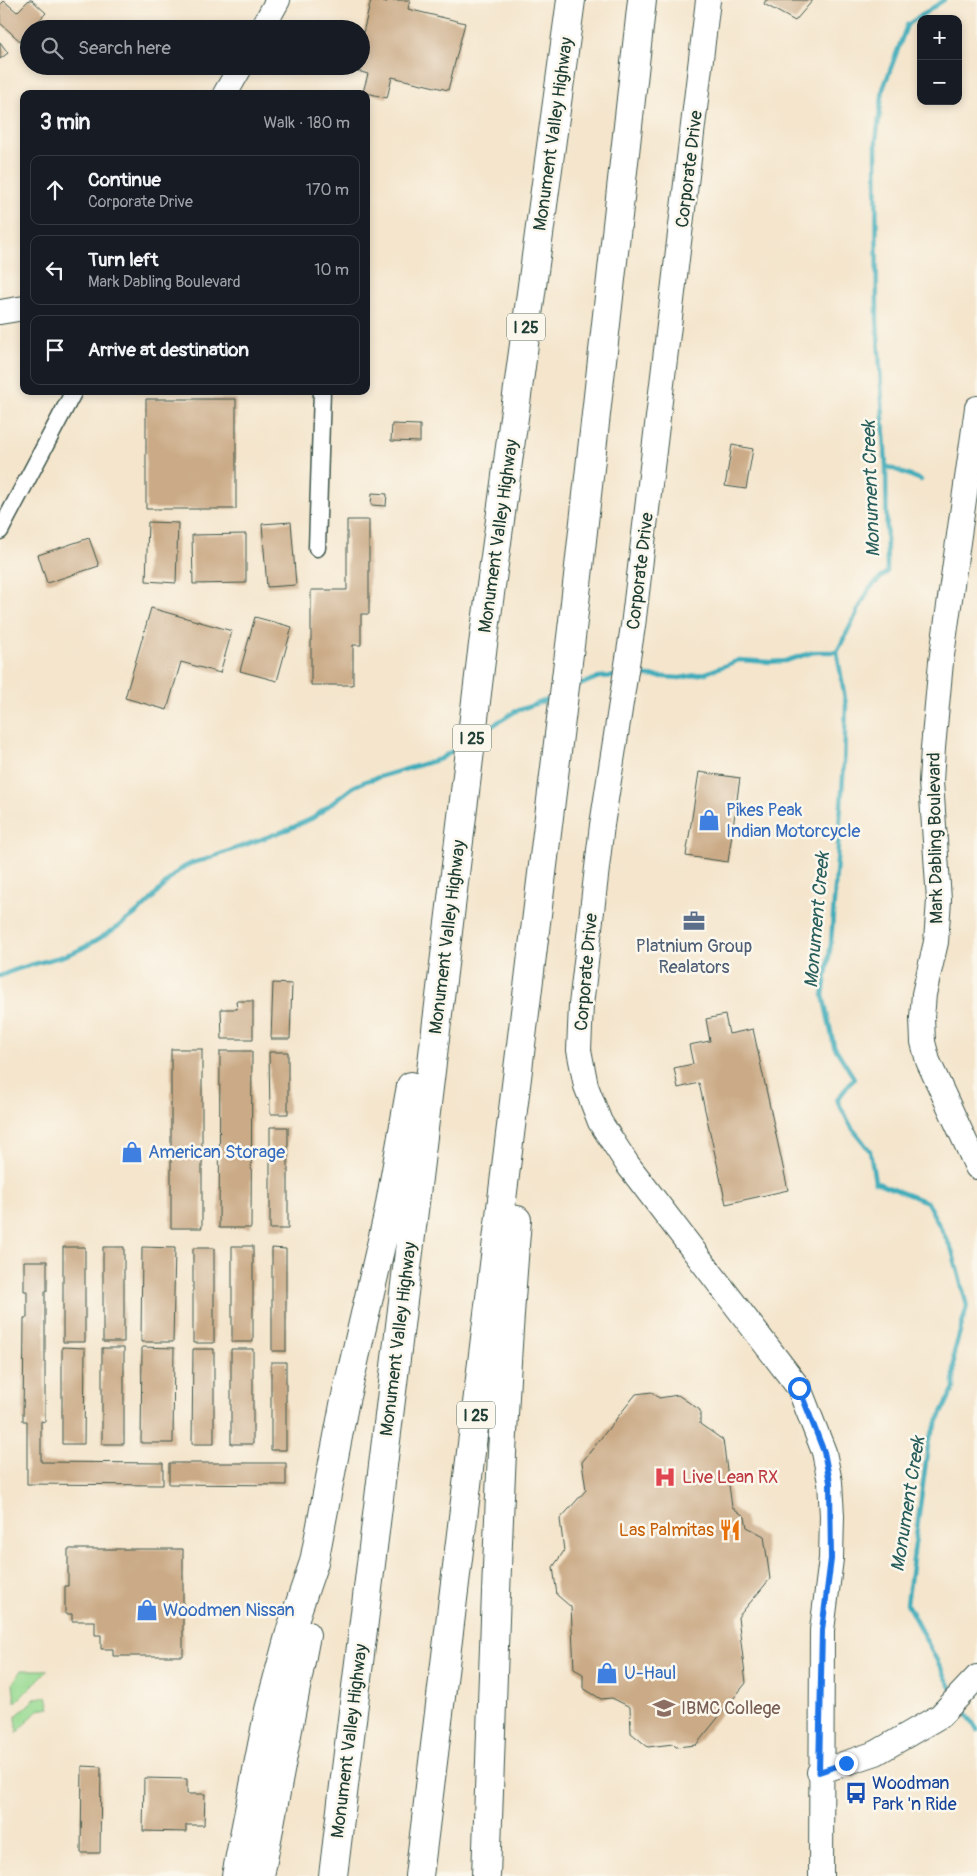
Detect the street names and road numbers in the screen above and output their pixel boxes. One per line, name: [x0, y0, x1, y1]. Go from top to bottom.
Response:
street label: Monument Valley Highway: [529, 35, 579, 232]
street label: Corporate Drive: [671, 109, 708, 229]
road number: I 25: [507, 314, 545, 341]
street label: Monument Valley Highway: [474, 437, 524, 634]
street label: Corporate Drive: [622, 511, 659, 631]
road number: I 25: [453, 724, 491, 751]
street label: Mark Dabling Boulevard: [923, 752, 948, 924]
street label: Monument Valley Highway: [424, 838, 471, 1035]
street label: Corporate Drive: [570, 912, 603, 1032]
street label: Monument Valley Highway: [375, 1240, 422, 1437]
road number: I 25: [457, 1402, 495, 1428]
street label: Monument Valley Highway: [326, 1642, 373, 1839]

